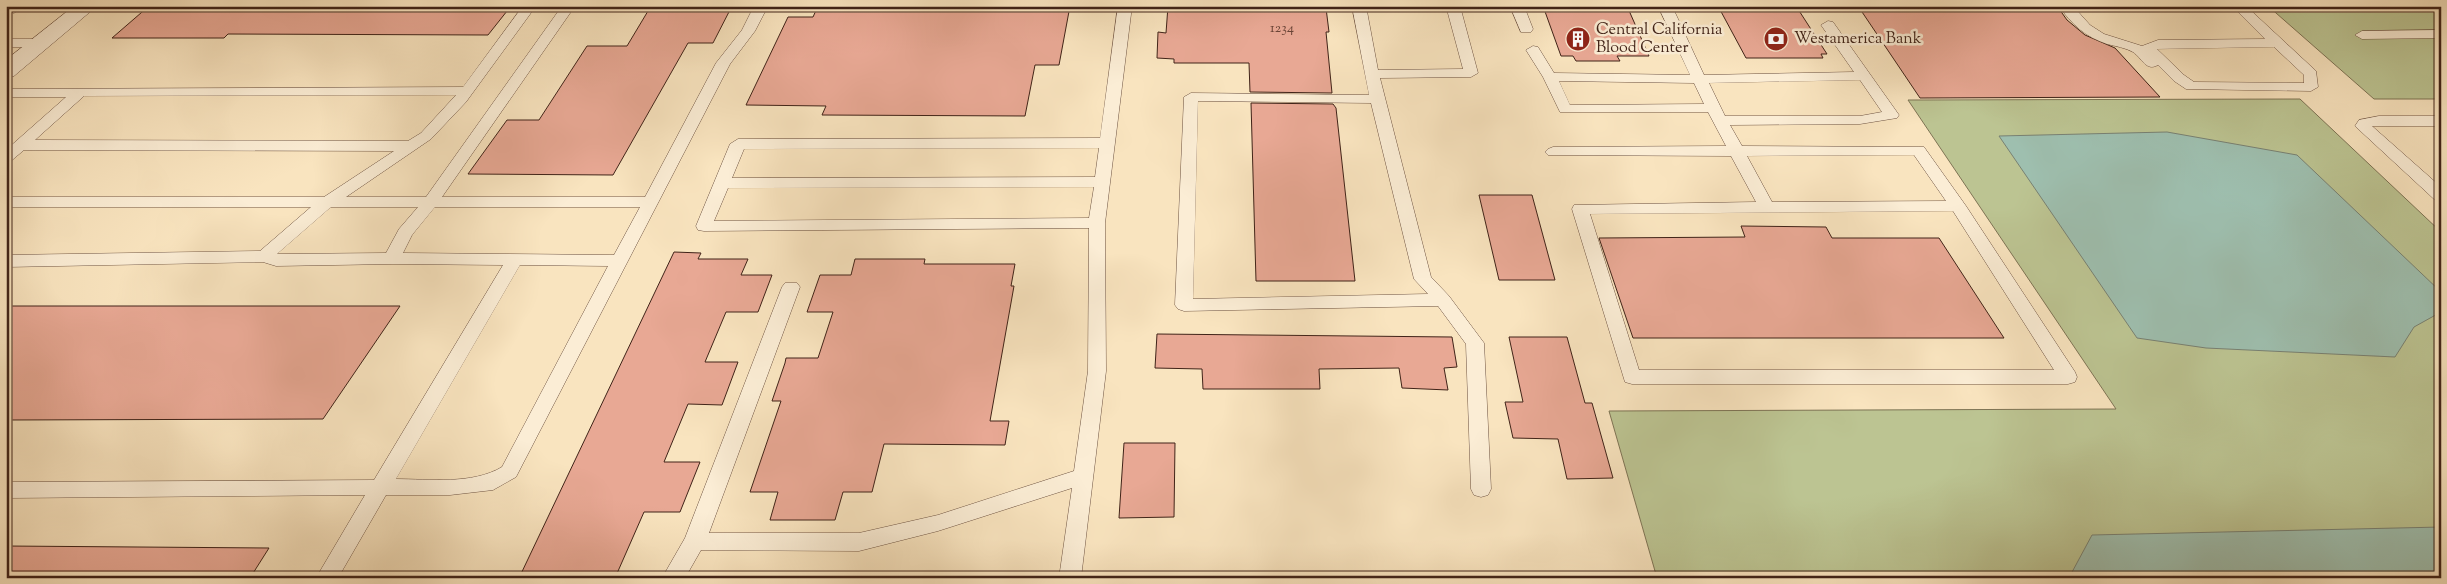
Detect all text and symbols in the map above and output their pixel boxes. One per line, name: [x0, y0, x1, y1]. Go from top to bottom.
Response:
house number: 1234: [1270, 19, 1294, 39]
place label: Central California Blood Center: [1596, 19, 1723, 60]
building icon: Central California Blood Center: [1565, 26, 1591, 52]
bank icon: Westamerica Bank: [1763, 26, 1789, 52]
place label: Westamerica Bank: [1794, 28, 1922, 51]

